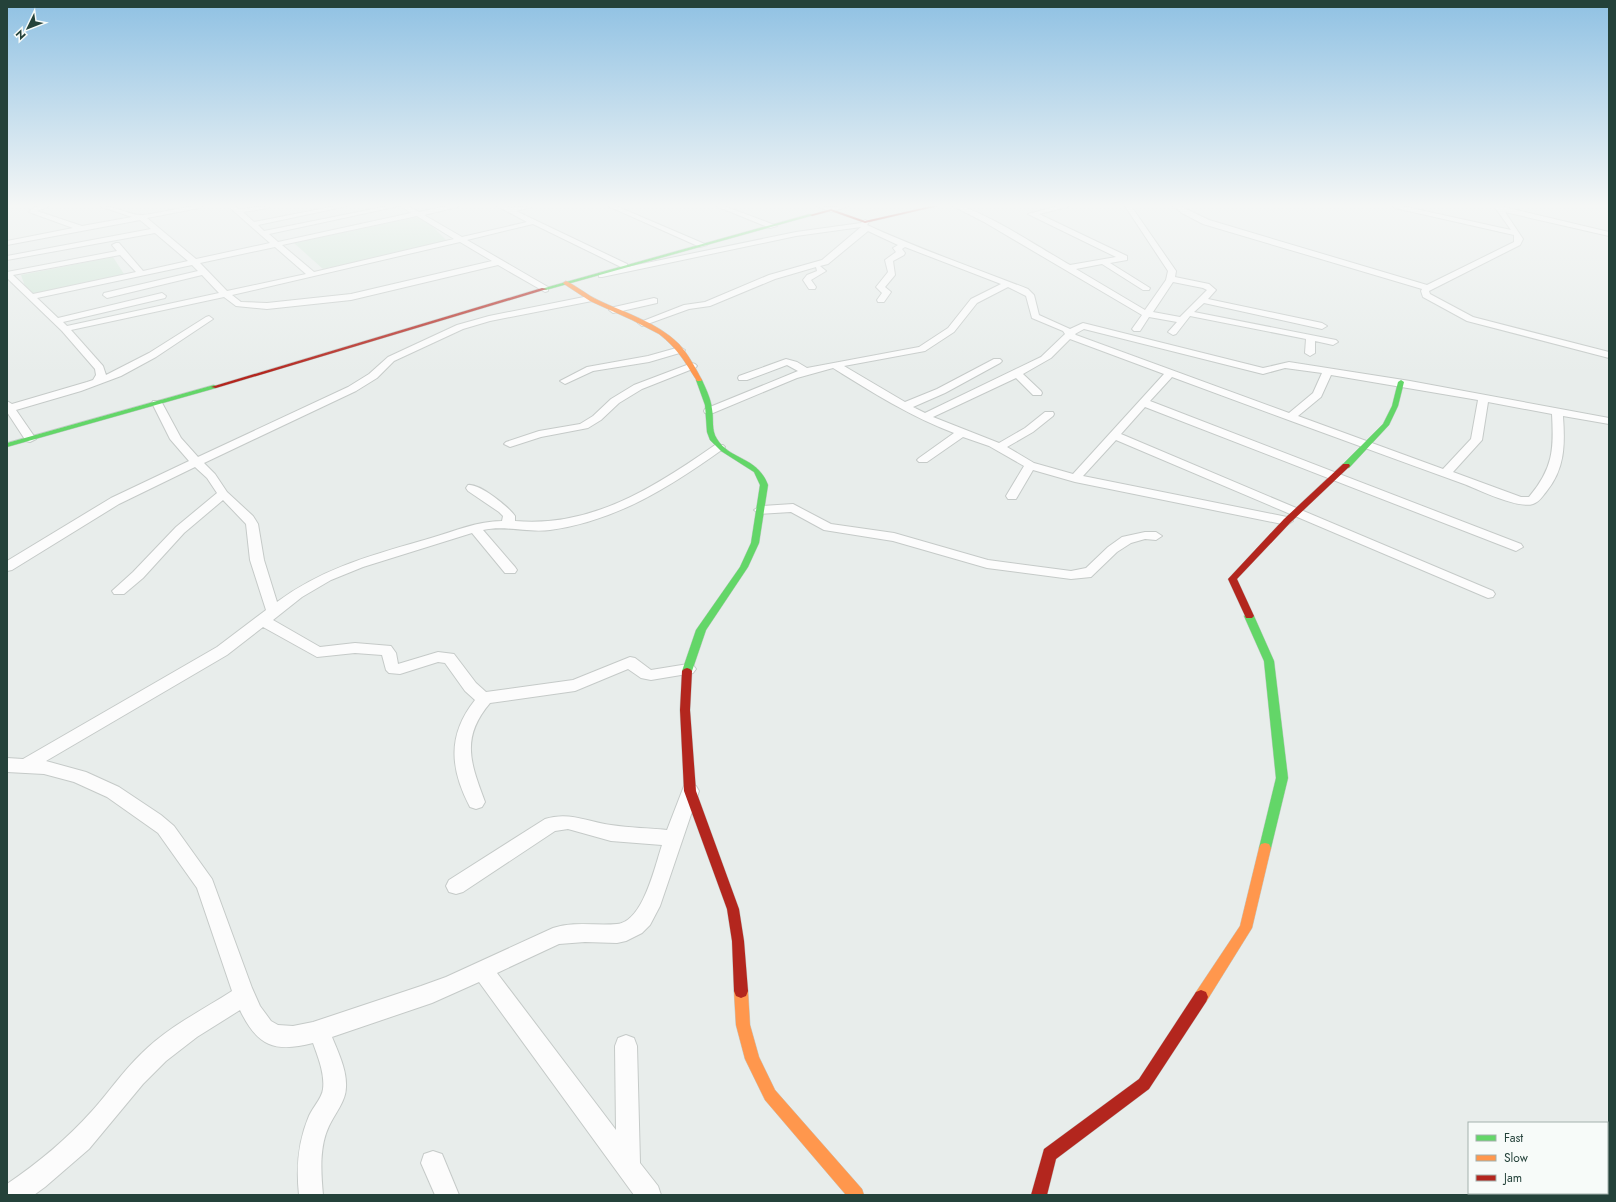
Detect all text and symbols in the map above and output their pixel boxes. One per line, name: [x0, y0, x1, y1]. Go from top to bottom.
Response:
north arrow: [8, 8, 48, 48]
text: N: [12, 26, 30, 43]
legend: [1468, 1122, 1608, 1194]
text: Fast: [1504, 1129, 1523, 1147]
text: Slow: [1504, 1149, 1529, 1167]
text: Jam: [1502, 1169, 1522, 1187]

